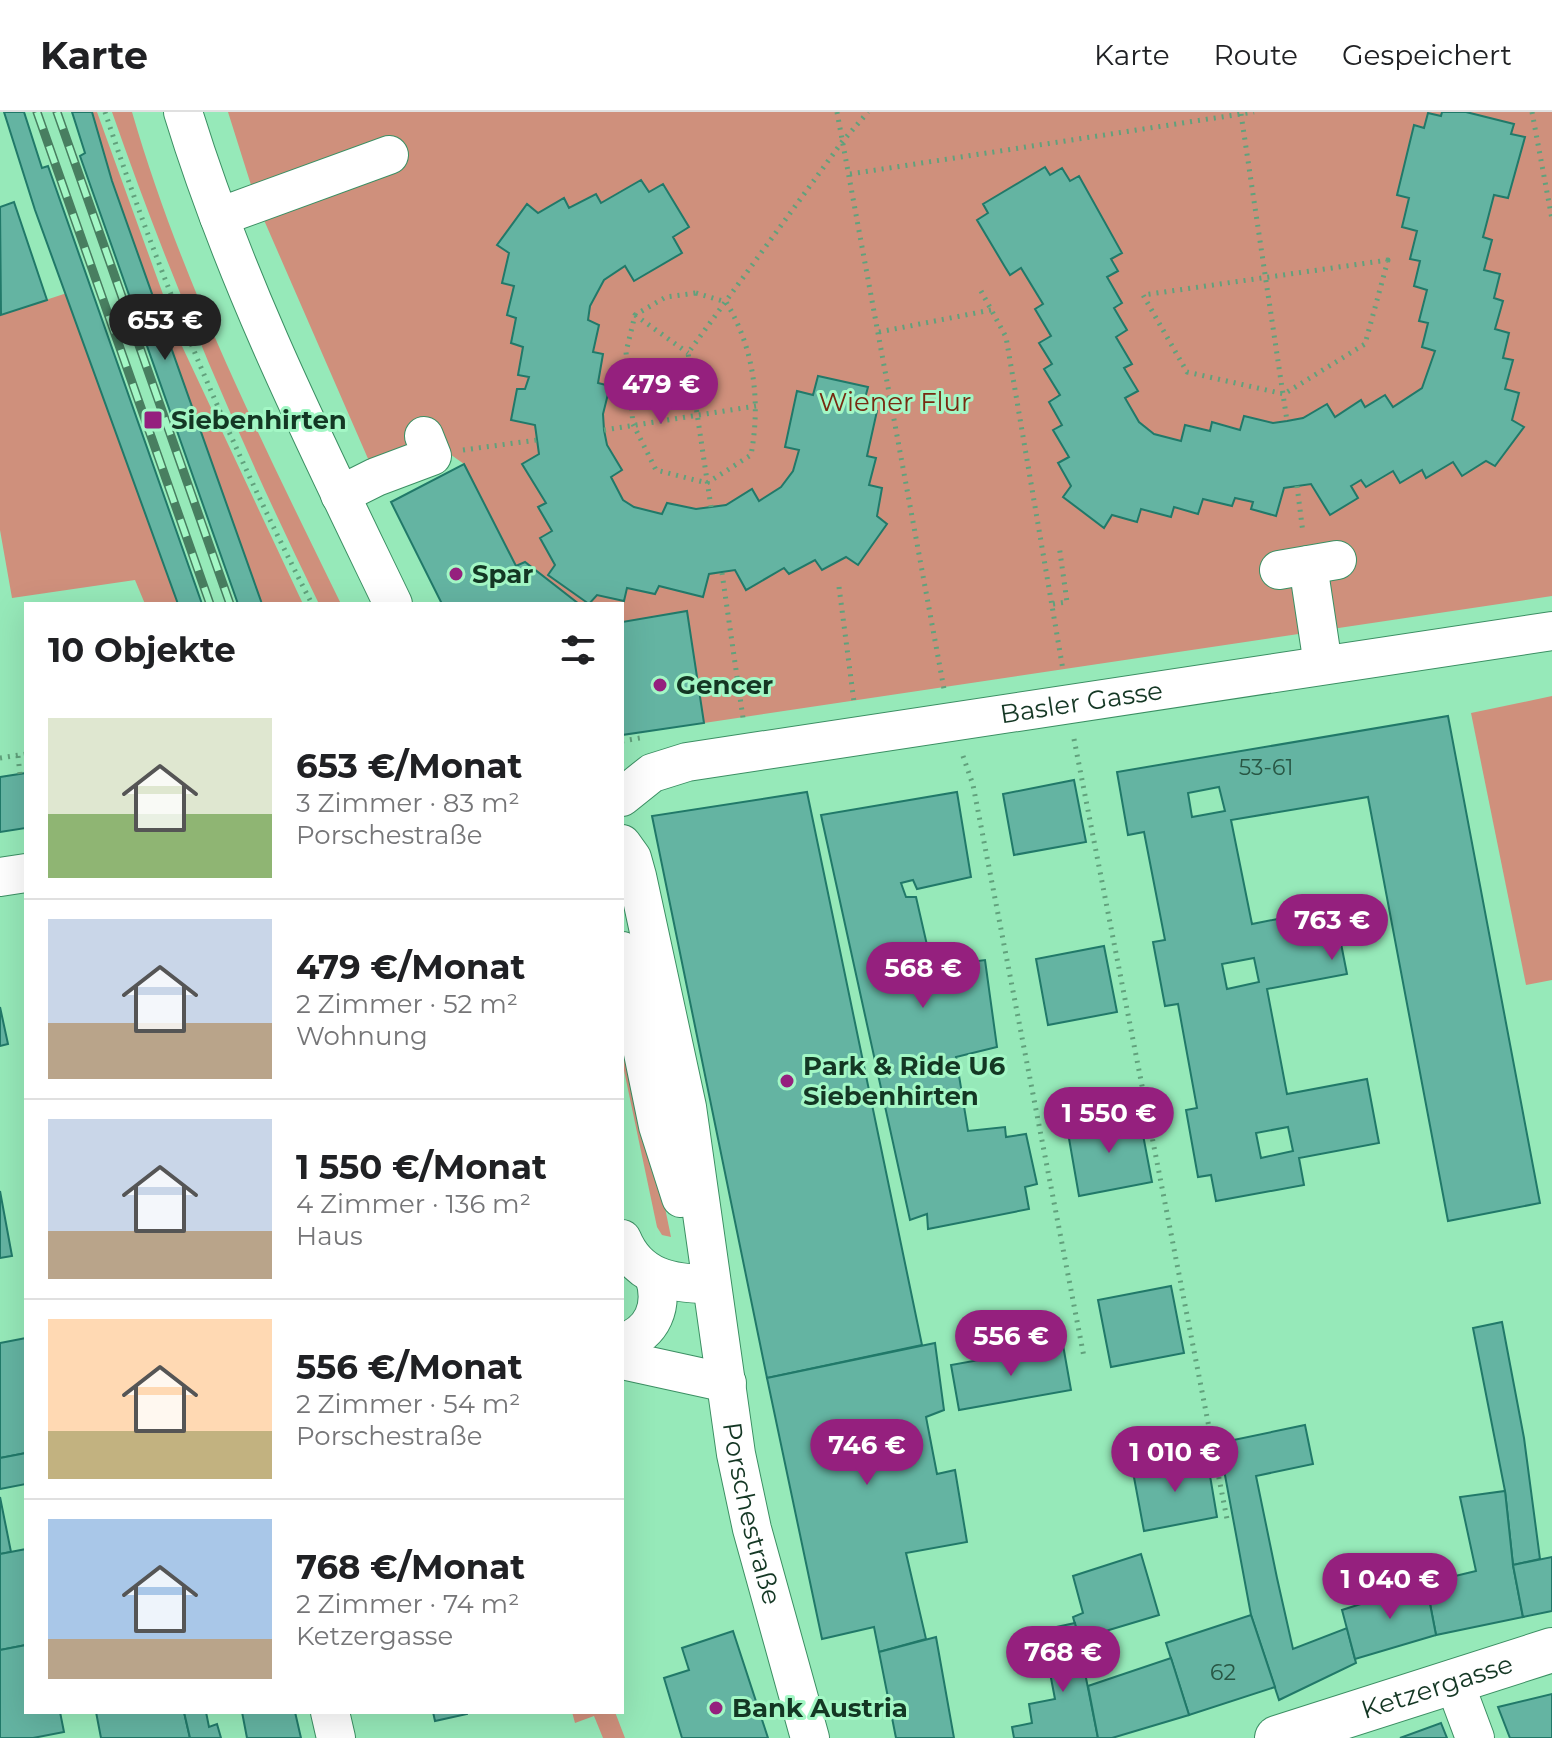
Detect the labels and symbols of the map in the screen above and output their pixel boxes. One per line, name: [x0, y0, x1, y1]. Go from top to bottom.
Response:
pin: 653 €: [109, 294, 221, 362]
pin: 479 €: [605, 358, 717, 426]
park label: Wiener Flur: [819, 386, 972, 418]
place label: Siebenhirten: [171, 404, 347, 436]
marker: Siebenhirten: [142, 409, 164, 431]
place label: Spar: [472, 558, 534, 590]
marker: Spar: [447, 565, 465, 583]
place label: Gencer: [676, 669, 773, 701]
street label: Basler Gasse: [998, 674, 1165, 730]
marker: Gencer: [651, 676, 669, 694]
house number: 53-61: [1239, 754, 1293, 781]
pin: 763 €: [1276, 894, 1388, 962]
pin: 568 €: [867, 942, 979, 1010]
place label: Park & Ride U6 Siebenhirten: [803, 1050, 1006, 1112]
marker: Park & Ride U6 Siebenhirten: [778, 1072, 796, 1090]
pin: 1 550 €: [1035, 1087, 1183, 1155]
pin: 556 €: [955, 1310, 1067, 1378]
pin: 746 €: [811, 1419, 923, 1487]
street label: Porschestraße: [716, 1420, 788, 1608]
pin: 1 010 €: [1101, 1426, 1249, 1494]
pin: 1 040 €: [1316, 1553, 1464, 1621]
pin: 768 €: [1007, 1626, 1119, 1694]
street label: Ketzergasse: [1357, 1648, 1517, 1726]
house number: 62: [1210, 1659, 1236, 1686]
place label: Bank Austria: [732, 1692, 908, 1724]
marker: Bank Austria: [707, 1699, 725, 1717]

